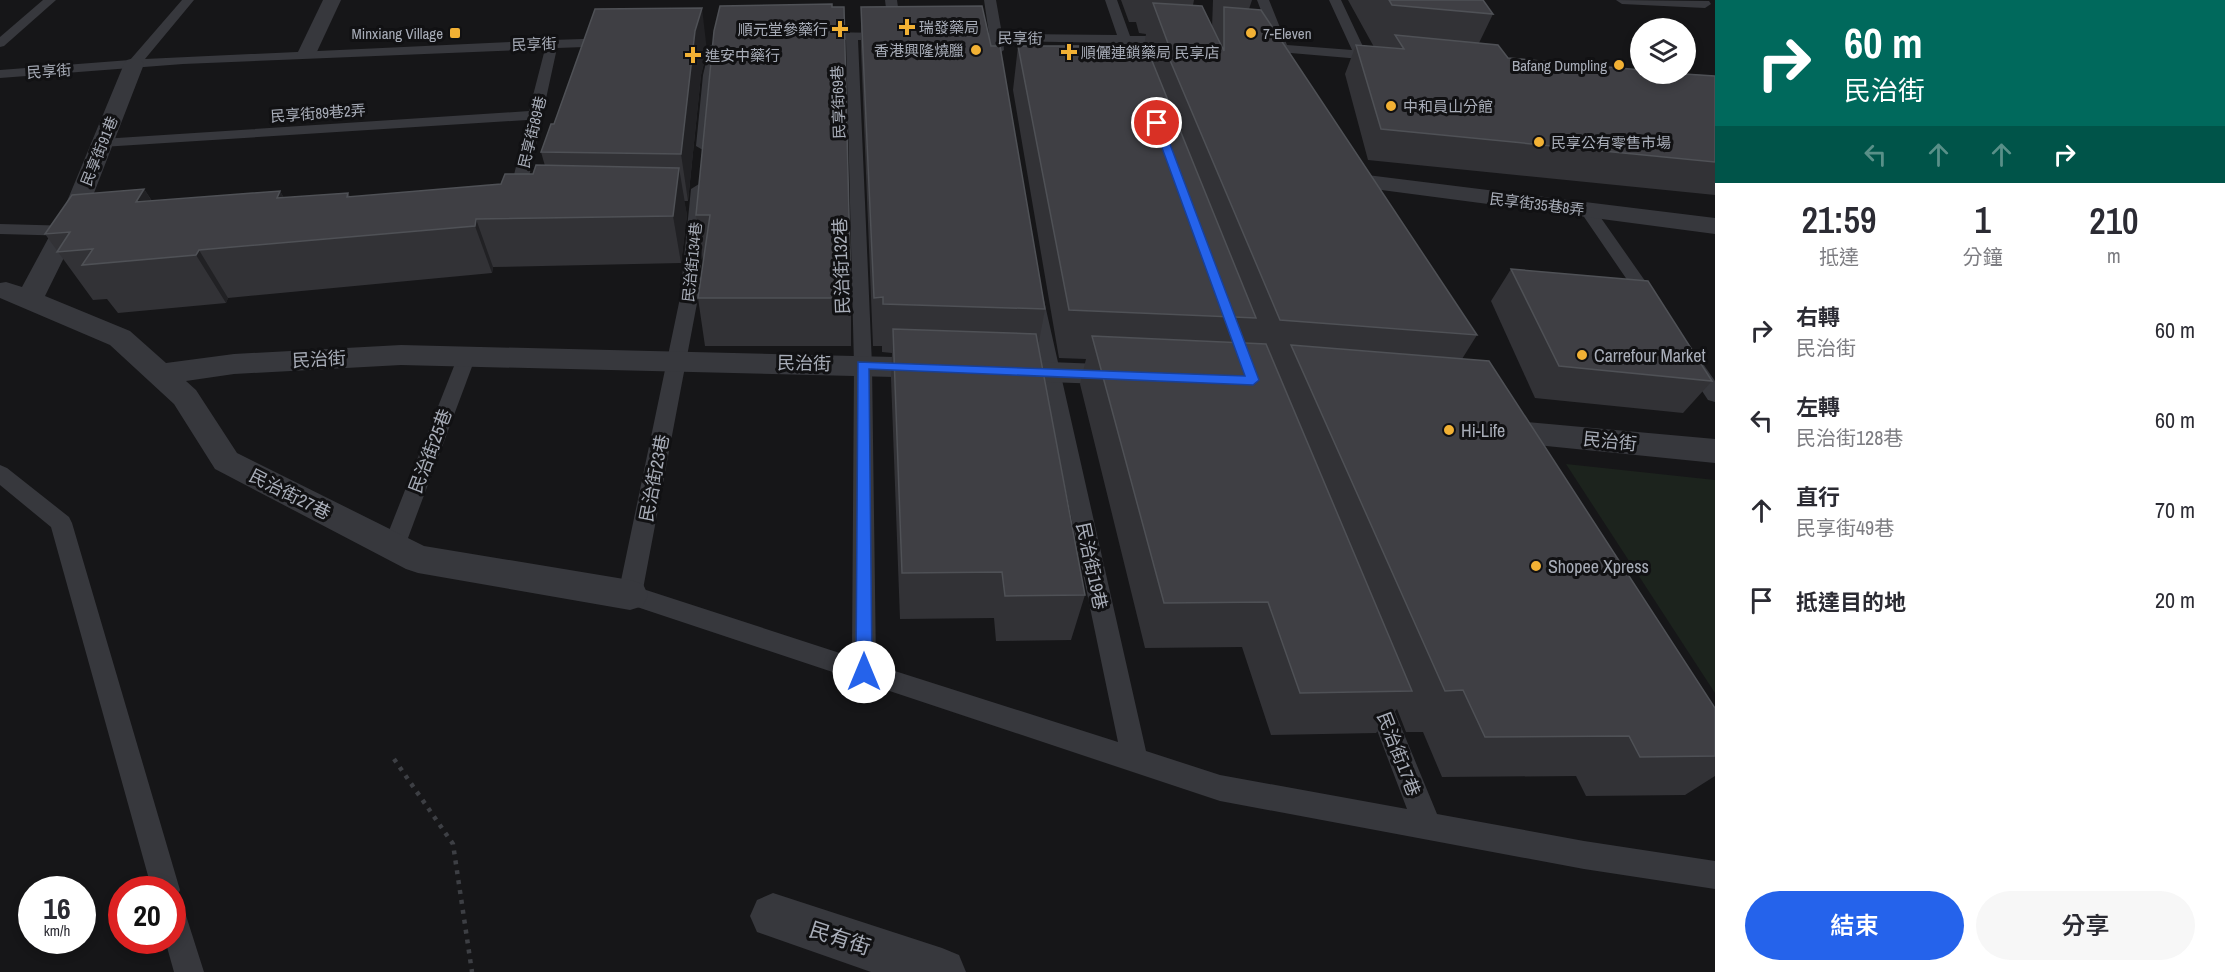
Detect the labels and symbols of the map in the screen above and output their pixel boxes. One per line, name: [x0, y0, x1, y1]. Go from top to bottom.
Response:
place label: 瑞發藥局: [919, 17, 979, 38]
place label: 順元堂參藥行: [738, 19, 828, 40]
marker: 瑞發藥局: [900, 20, 914, 34]
marker: 順元堂參藥行: [833, 22, 847, 36]
place label: Minxiang Village: [352, 23, 443, 44]
place label: 7-Eleven: [1263, 23, 1312, 44]
marker: Minxiang Village: [448, 26, 462, 40]
marker: 7-Eleven: [1244, 26, 1258, 40]
street label: 民享街: [997, 27, 1043, 49]
street label: 民享街: [511, 33, 557, 55]
place label: 香港興隆燒臘: [874, 40, 964, 61]
place label: 順儷連鎖藥局 民享店: [1081, 42, 1219, 63]
marker: 香港興隆燒臘: [969, 43, 983, 57]
place label: 進安中藥行: [705, 45, 780, 66]
marker: 順儷連鎖藥局 民享店: [1062, 45, 1076, 59]
marker: 進安中藥行: [686, 48, 700, 62]
place label: Bafang Dumpling: [1512, 55, 1607, 76]
marker: Bafang Dumpling: [1612, 58, 1626, 72]
street label: 民享街: [26, 59, 72, 83]
street label: 民享街69巷: [826, 65, 850, 139]
street label: 民享街89巷: [513, 94, 551, 170]
place label: 中和員山分館: [1403, 96, 1493, 117]
pin: [1131, 97, 1182, 148]
street label: 民享街89巷2弄: [270, 99, 366, 127]
marker: 中和員山分館: [1384, 99, 1398, 113]
street label: 民享街91巷: [75, 113, 123, 189]
place label: 民享公有零售市場: [1551, 132, 1671, 153]
marker: 民享公有零售市場: [1532, 135, 1546, 149]
street label: 民享街35巷8弄: [1488, 188, 1586, 220]
street label: 民治街132巷: [827, 217, 855, 315]
street label: 民治街134巷: [677, 221, 707, 303]
place label: Carrefour Market: [1594, 343, 1706, 368]
street label: 民治街: [291, 345, 347, 373]
marker: Carrefour Market: [1575, 348, 1589, 362]
street label: 民治街: [777, 350, 831, 376]
street label: 民治街25巷: [402, 405, 458, 497]
place label: Hi-Life: [1461, 418, 1505, 443]
marker: Hi-Life: [1442, 423, 1456, 437]
street label: 民治街: [1582, 426, 1638, 456]
street label: 民治街23巷: [633, 432, 675, 524]
street label: 民治街27巷: [245, 463, 335, 525]
street label: 民治街19巷: [1071, 520, 1113, 612]
place label: Shopee Xpress: [1548, 554, 1649, 579]
marker: Shopee Xpress: [1529, 559, 1543, 573]
position arrow: [832, 640, 896, 704]
street label: 民治街17巷: [1371, 708, 1427, 800]
speed limit sign: 20: [108, 876, 186, 954]
street label: 民有街: [806, 914, 874, 962]

